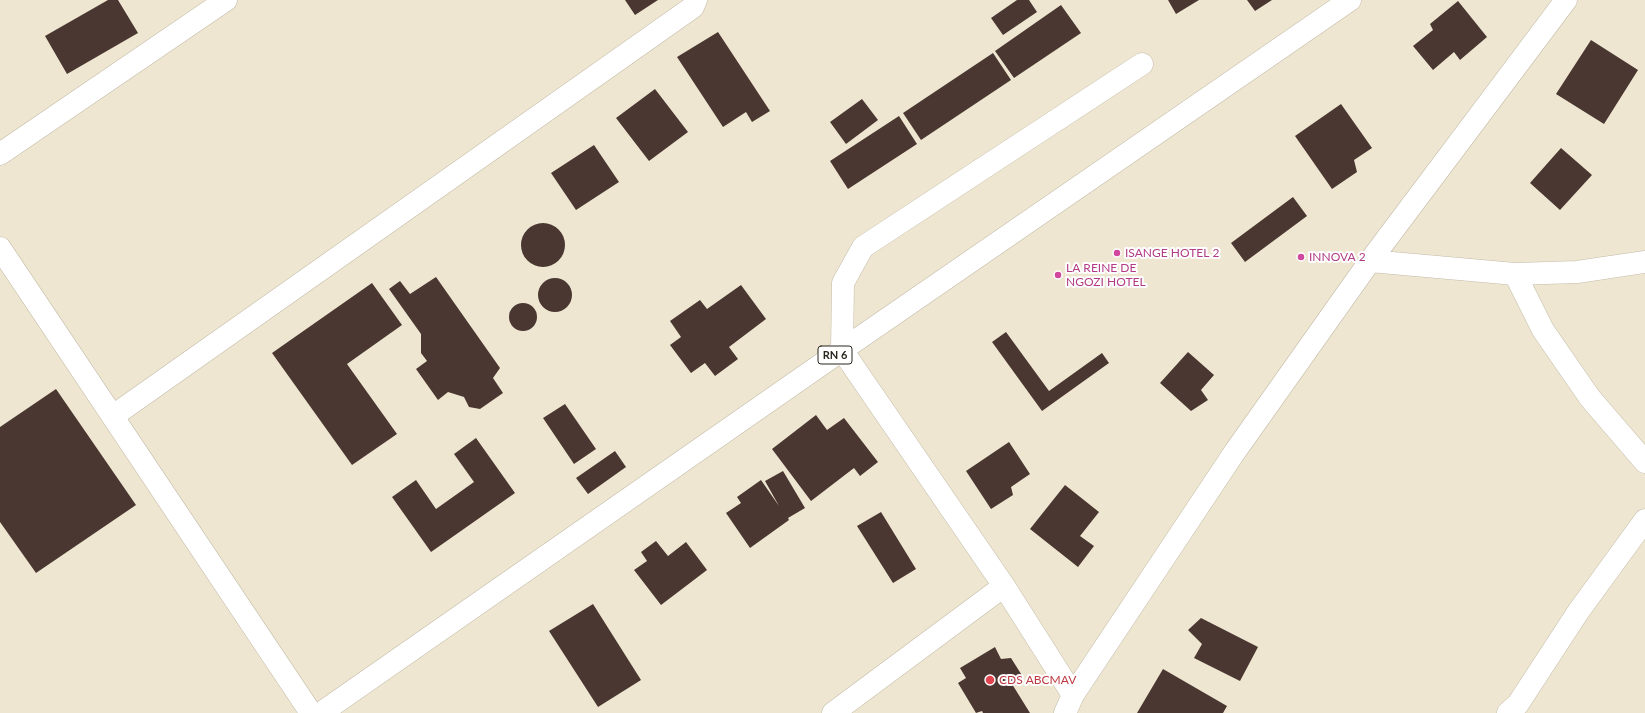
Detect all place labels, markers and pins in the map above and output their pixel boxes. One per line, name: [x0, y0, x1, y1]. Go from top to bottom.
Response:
place label: ISANGE HOTEL 2: [1125, 246, 1219, 260]
marker: ISANGE HOTEL 2: [1112, 248, 1122, 258]
place label: INNOVA 2: [1309, 250, 1366, 264]
marker: INNOVA 2: [1296, 252, 1306, 262]
place label: LA REINE DE NGOZI HOTEL: [1066, 261, 1146, 289]
marker: LA REINE DE NGOZI HOTEL: [1053, 270, 1063, 280]
place label: CDS ABCMAV: [999, 673, 1076, 687]
marker: CDS ABCMAV: [984, 674, 996, 686]

